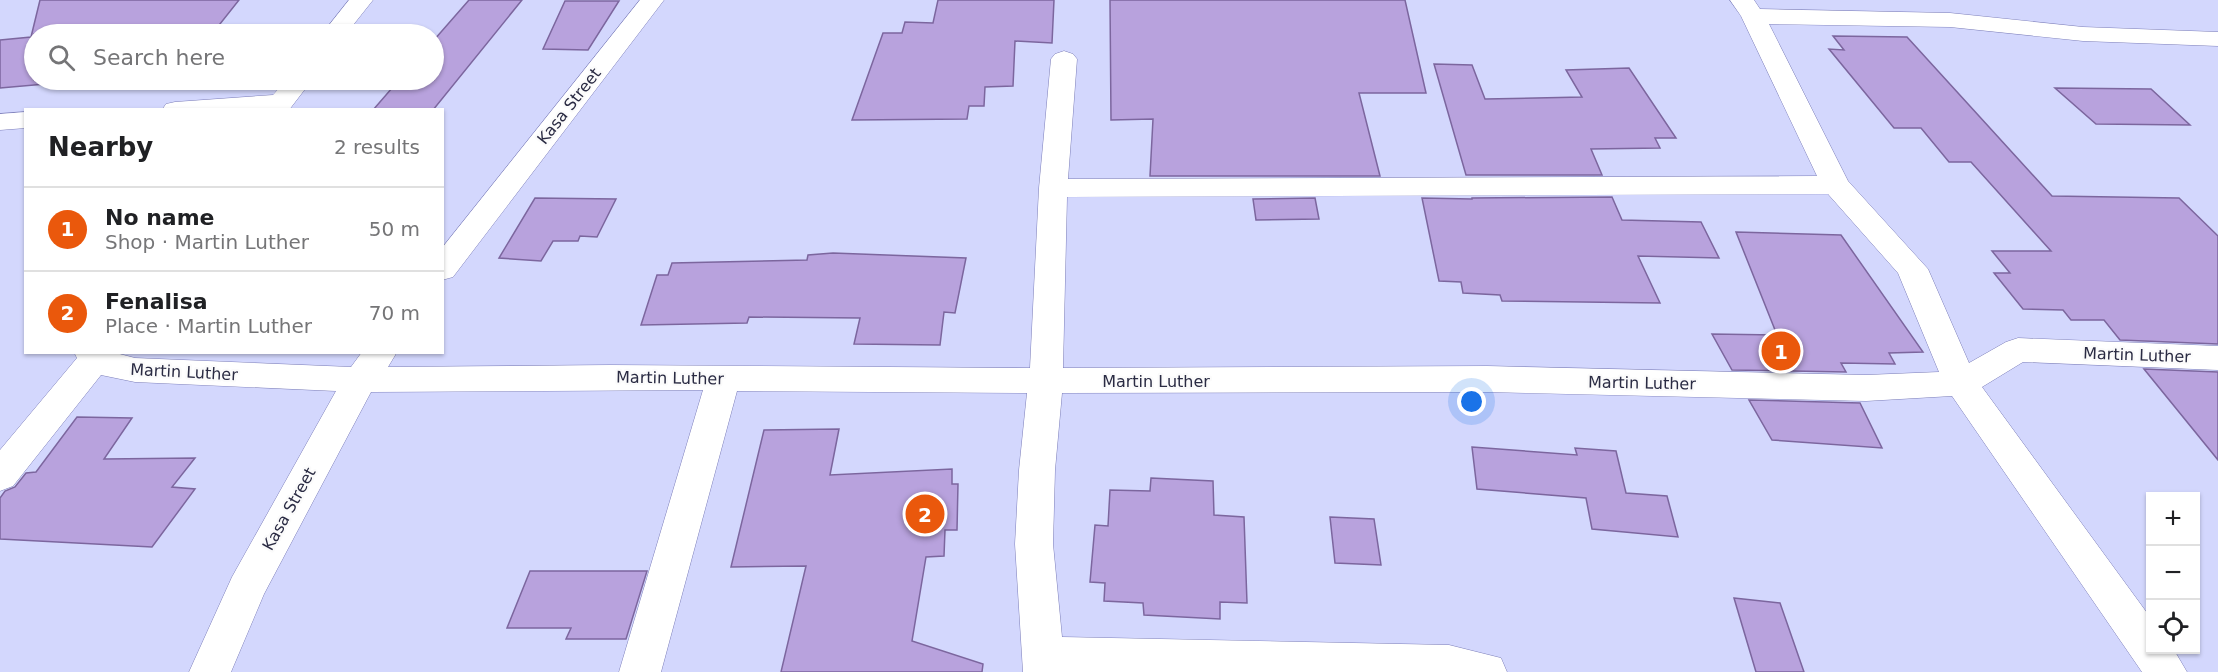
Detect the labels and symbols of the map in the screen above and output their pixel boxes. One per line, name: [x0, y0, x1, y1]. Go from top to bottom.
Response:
street label: Kasa Street: [533, 64, 605, 148]
pin: 1: [1762, 328, 1800, 374]
street label: Martin Luther: [2083, 344, 2192, 366]
street label: Martin Luther: [130, 360, 239, 384]
street label: Martin Luther: [616, 368, 724, 388]
street label: Martin Luther: [1102, 372, 1210, 391]
street label: Martin Luther: [1588, 373, 1696, 393]
your location: [1457, 387, 1486, 416]
street label: Kasa Street: [258, 464, 320, 554]
pin: 2: [906, 492, 944, 536]

